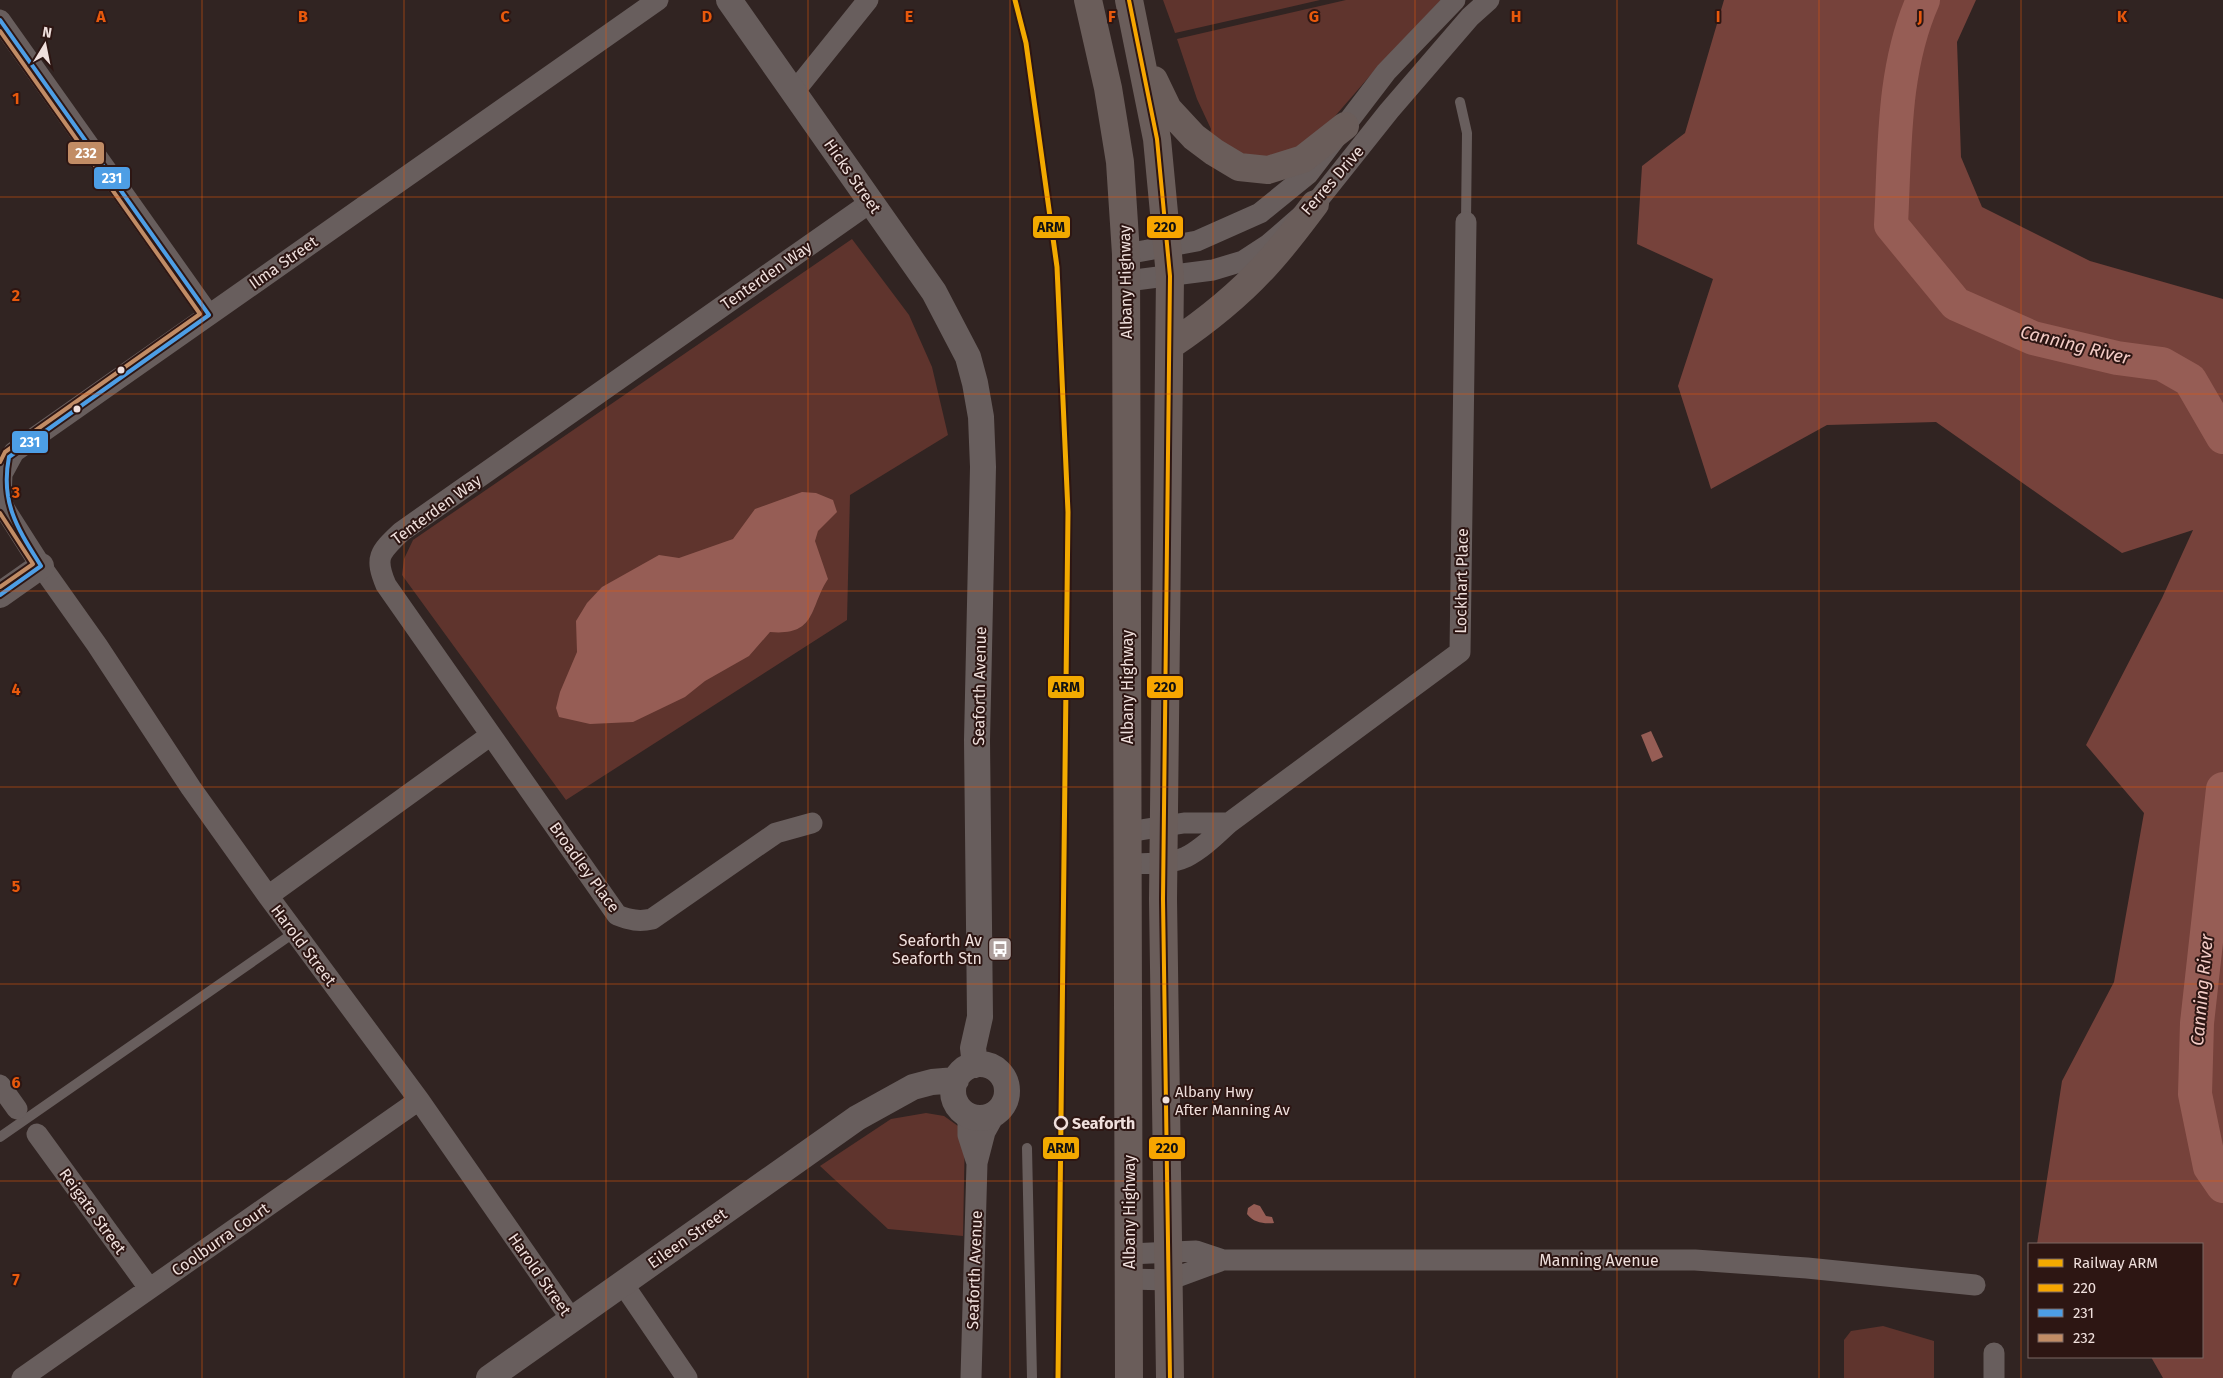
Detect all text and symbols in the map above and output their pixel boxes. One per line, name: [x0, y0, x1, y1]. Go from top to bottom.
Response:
text: A: [95, 7, 106, 26]
text: B: [298, 7, 308, 26]
text: C: [500, 7, 510, 26]
text: D: [702, 7, 712, 26]
text: E: [905, 7, 913, 26]
text: F: [1108, 7, 1116, 26]
text: G: [1309, 7, 1319, 26]
text: H: [1511, 7, 1521, 26]
text: I: [1716, 7, 1720, 26]
text: J: [1916, 7, 1923, 26]
text: K: [2117, 7, 2128, 26]
north arrow: [20, 20, 70, 70]
text: N: [41, 24, 53, 42]
text: 1: [12, 89, 20, 108]
street label: Hicks Street: [820, 135, 885, 217]
line badge: 232: [67, 141, 105, 165]
street label: Ferres Drive: [1297, 142, 1368, 219]
text: 232: [75, 145, 97, 162]
line badge: 231: [93, 166, 131, 190]
text: 231: [102, 170, 122, 187]
line badge: ARM: [1032, 215, 1071, 239]
line badge: 220: [1146, 215, 1184, 239]
text: ARM: [1036, 219, 1065, 236]
text: 220: [1154, 219, 1176, 236]
street label: Albany Highway: [1115, 225, 1136, 339]
street label: Ilma Street: [245, 232, 321, 293]
street label: Tenterden Way: [717, 237, 815, 314]
text: 2: [12, 286, 20, 305]
water label: Canning River: [2018, 321, 2133, 369]
unlabelled marker: [116, 365, 126, 375]
unlabelled marker: [72, 404, 82, 414]
line badge: 231: [11, 430, 49, 454]
text: 231: [20, 434, 40, 451]
street label: Tenterden Way: [388, 470, 485, 548]
text: 3: [11, 483, 20, 502]
street label: Lockhart Place: [1451, 528, 1472, 634]
street label: Seaforth Avenue: [969, 626, 990, 746]
street label: Albany Highway: [1118, 630, 1137, 744]
line badge: ARM: [1047, 675, 1085, 699]
line badge: 220: [1146, 675, 1184, 699]
text: ARM: [1051, 679, 1080, 696]
text: 220: [1154, 679, 1176, 696]
text: 4: [11, 680, 21, 699]
street label: Broadley Place: [546, 819, 624, 916]
text: 5: [12, 877, 21, 896]
street label: Harold Street: [267, 901, 340, 990]
place label: Seaforth Av Seaforth Stn: [892, 931, 982, 968]
water label: Canning River: [2186, 932, 2218, 1047]
bus stop icon: Seaforth Av Seaforth Stn: [987, 936, 1013, 962]
text: 6: [11, 1073, 21, 1092]
place label: Albany Hwy After Manning Av: [1175, 1083, 1291, 1119]
marker: Albany Hwy After Manning Av: [1161, 1095, 1171, 1105]
place label: Seaforth: [1072, 1114, 1135, 1133]
marker: Seaforth: [1054, 1116, 1068, 1130]
line badge: ARM: [1042, 1136, 1080, 1160]
line badge: 220: [1148, 1136, 1186, 1160]
text: ARM: [1046, 1140, 1075, 1157]
text: 220: [1156, 1140, 1178, 1157]
street label: Albany Highway: [1120, 1155, 1139, 1269]
street label: Reigate Street: [55, 1165, 130, 1258]
street label: Coolburra Court: [168, 1199, 273, 1280]
street label: Eileen Street: [644, 1204, 731, 1273]
street label: Seaforth Avenue: [963, 1210, 986, 1330]
street label: Harold Street: [504, 1229, 575, 1319]
legend: [2028, 1243, 2203, 1358]
street label: Manning Avenue: [1539, 1251, 1659, 1270]
text: Railway ARM: [2073, 1254, 2158, 1272]
text: 7: [12, 1270, 20, 1289]
text: 220: [2073, 1279, 2096, 1297]
text: 231: [2073, 1304, 2094, 1322]
text: 232: [2073, 1329, 2095, 1347]

